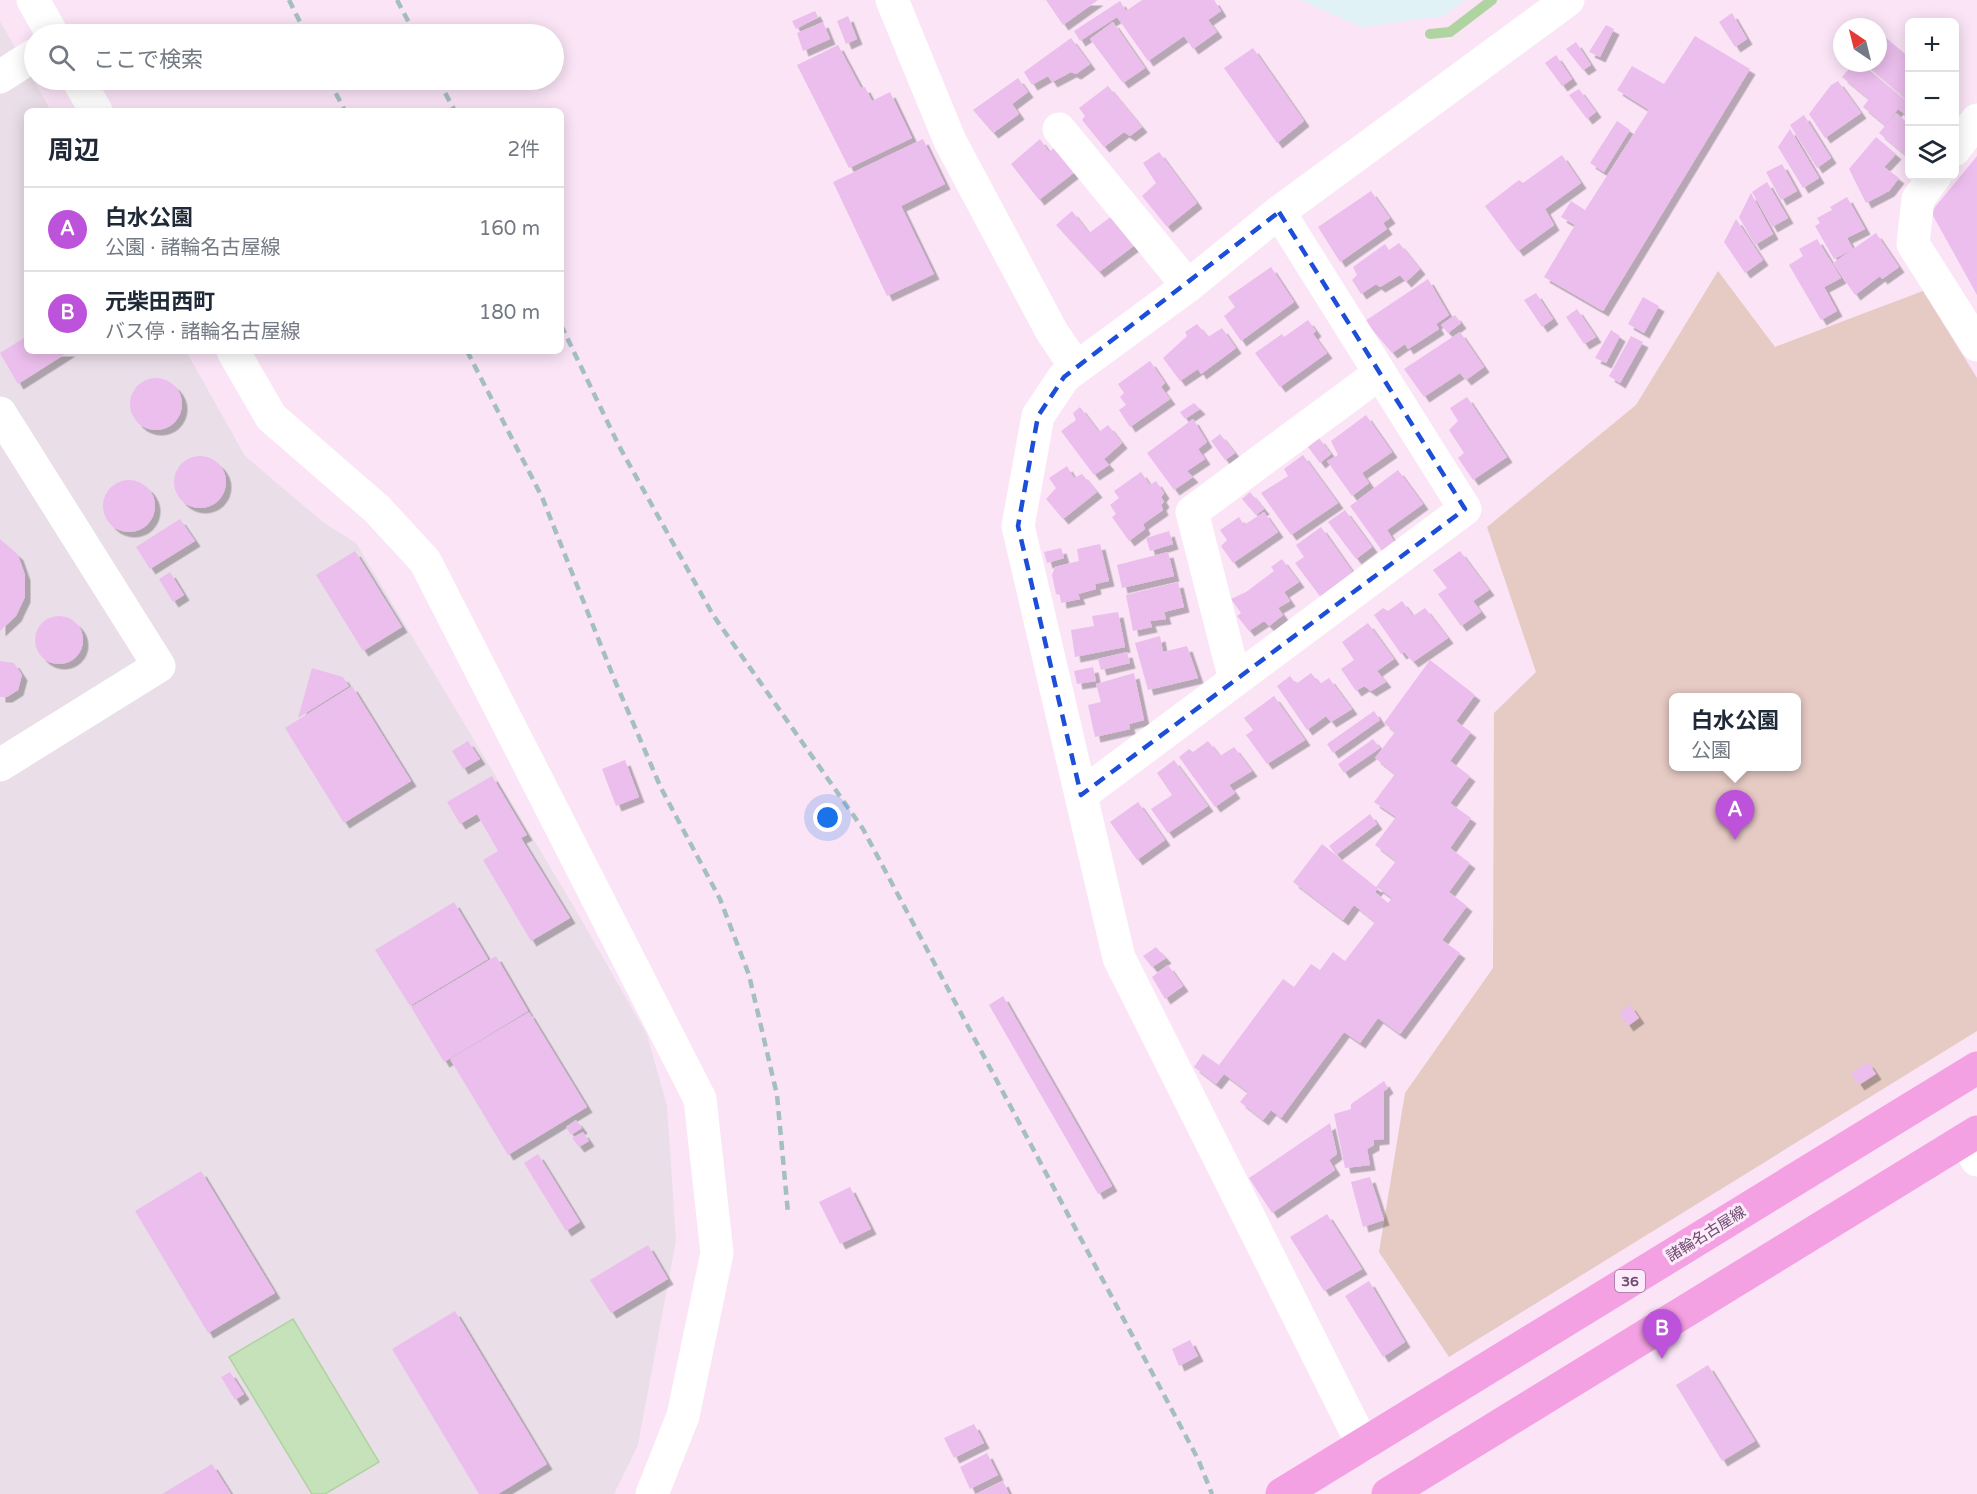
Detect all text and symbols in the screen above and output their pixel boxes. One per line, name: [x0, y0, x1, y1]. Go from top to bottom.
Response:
north arrow: [1833, 18, 1887, 72]
map controls: [1905, 18, 1959, 180]
button: +: [1905, 18, 1959, 72]
search box: [24, 24, 564, 90]
icon: search: [45, 41, 78, 74]
text: ここで検索: [93, 47, 203, 73]
button: −: [1905, 72, 1959, 126]
button: layers: [1905, 126, 1959, 180]
text: 周辺: [48, 135, 100, 166]
text: 2件: [507, 138, 540, 162]
text: 白水公園: [105, 205, 193, 231]
text: A: [60, 217, 75, 241]
text: 160 m: [479, 217, 540, 241]
text: 公園 · 諸輪名古屋線: [105, 236, 281, 260]
text: 元柴田西町: [105, 289, 215, 315]
text: B: [61, 301, 74, 325]
text: 180 m: [479, 301, 540, 325]
text: バス停 · 諸輪名古屋線: [105, 320, 301, 344]
popup: [1669, 693, 1801, 771]
text: 白水公園: [1691, 708, 1779, 734]
text: 公園: [1691, 739, 1731, 763]
pin: A: [1716, 790, 1754, 840]
your location: [813, 803, 842, 832]
street label: 諸輪名古屋線: [1663, 1203, 1749, 1265]
road number: 36: [1615, 1270, 1645, 1292]
pin: B: [1642, 1310, 1682, 1359]

